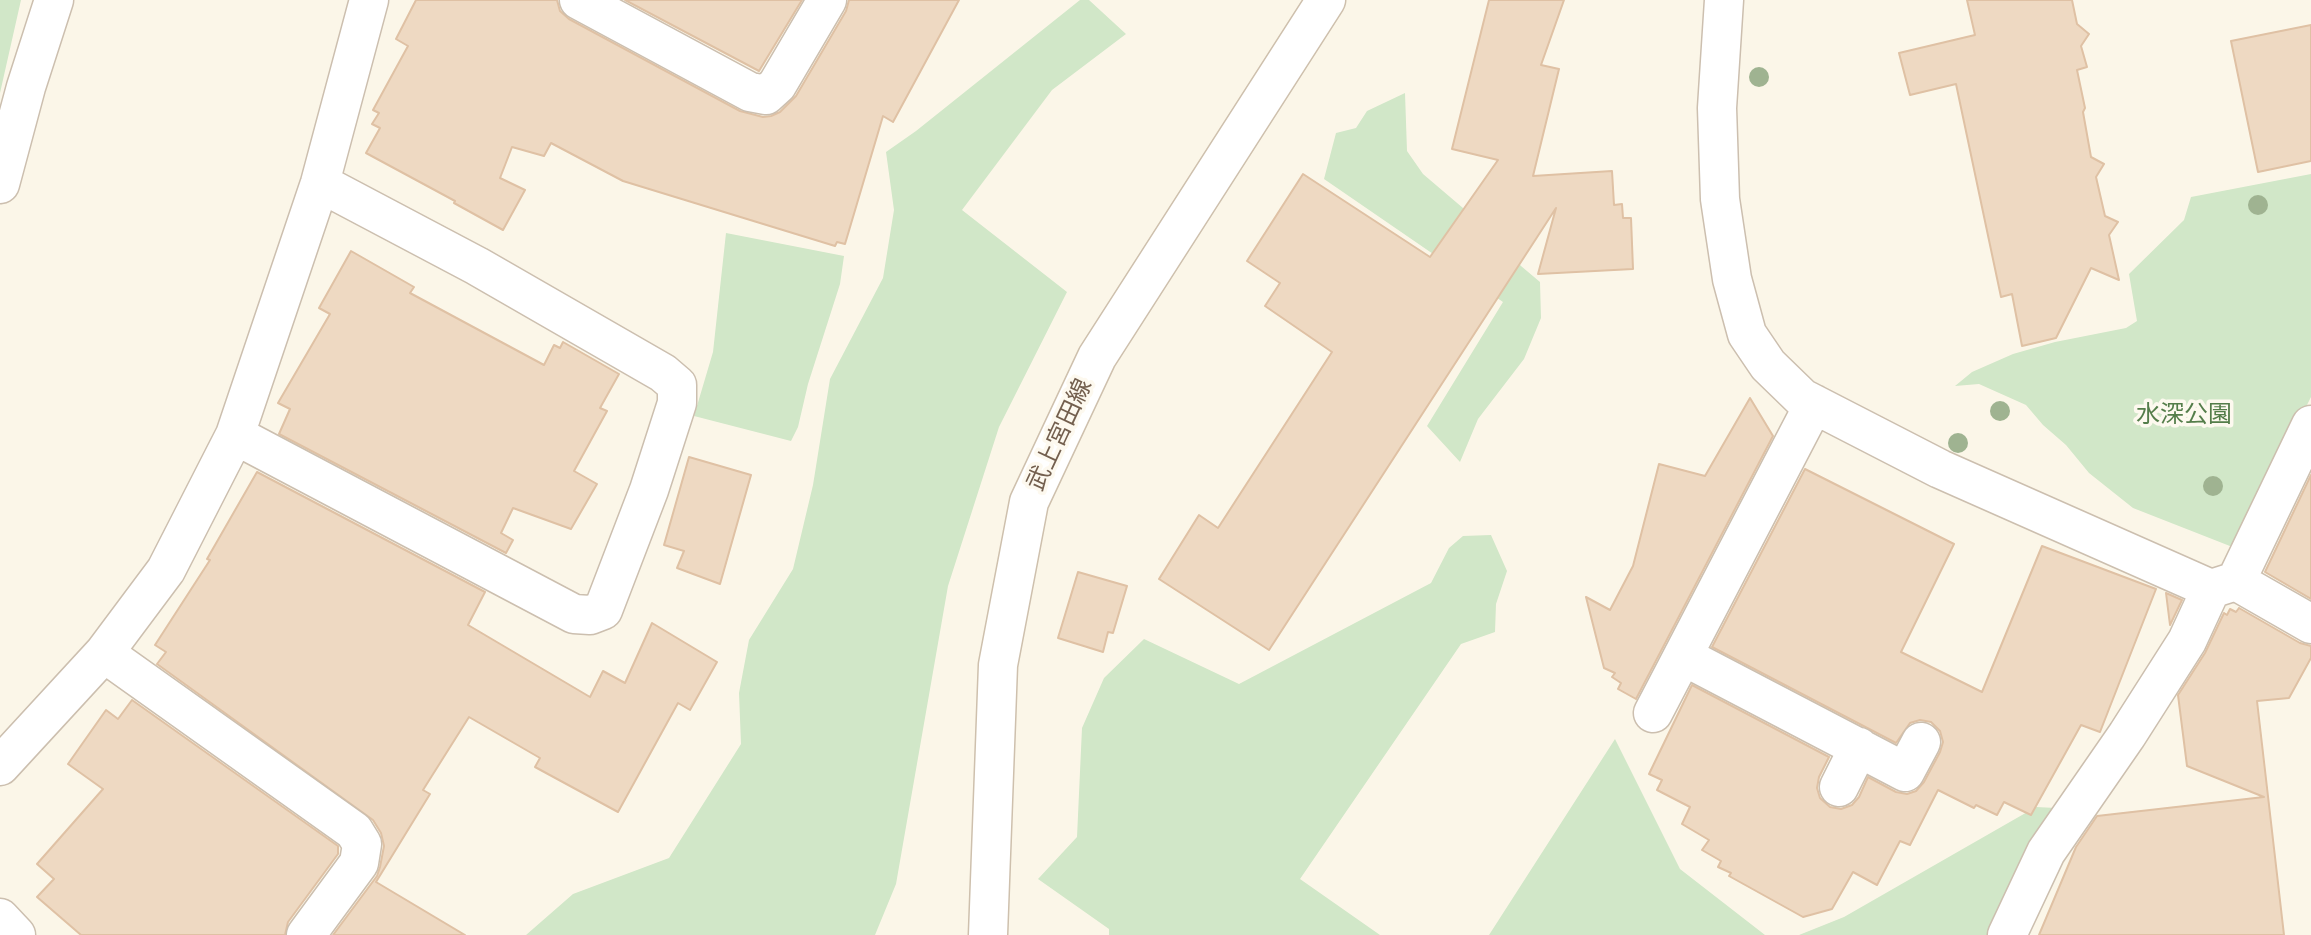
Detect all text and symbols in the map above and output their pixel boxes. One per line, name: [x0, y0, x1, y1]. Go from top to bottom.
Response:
street label: 武上宮田線: [1022, 375, 1098, 495]
park label: 水深公園: [2136, 401, 2232, 429]

